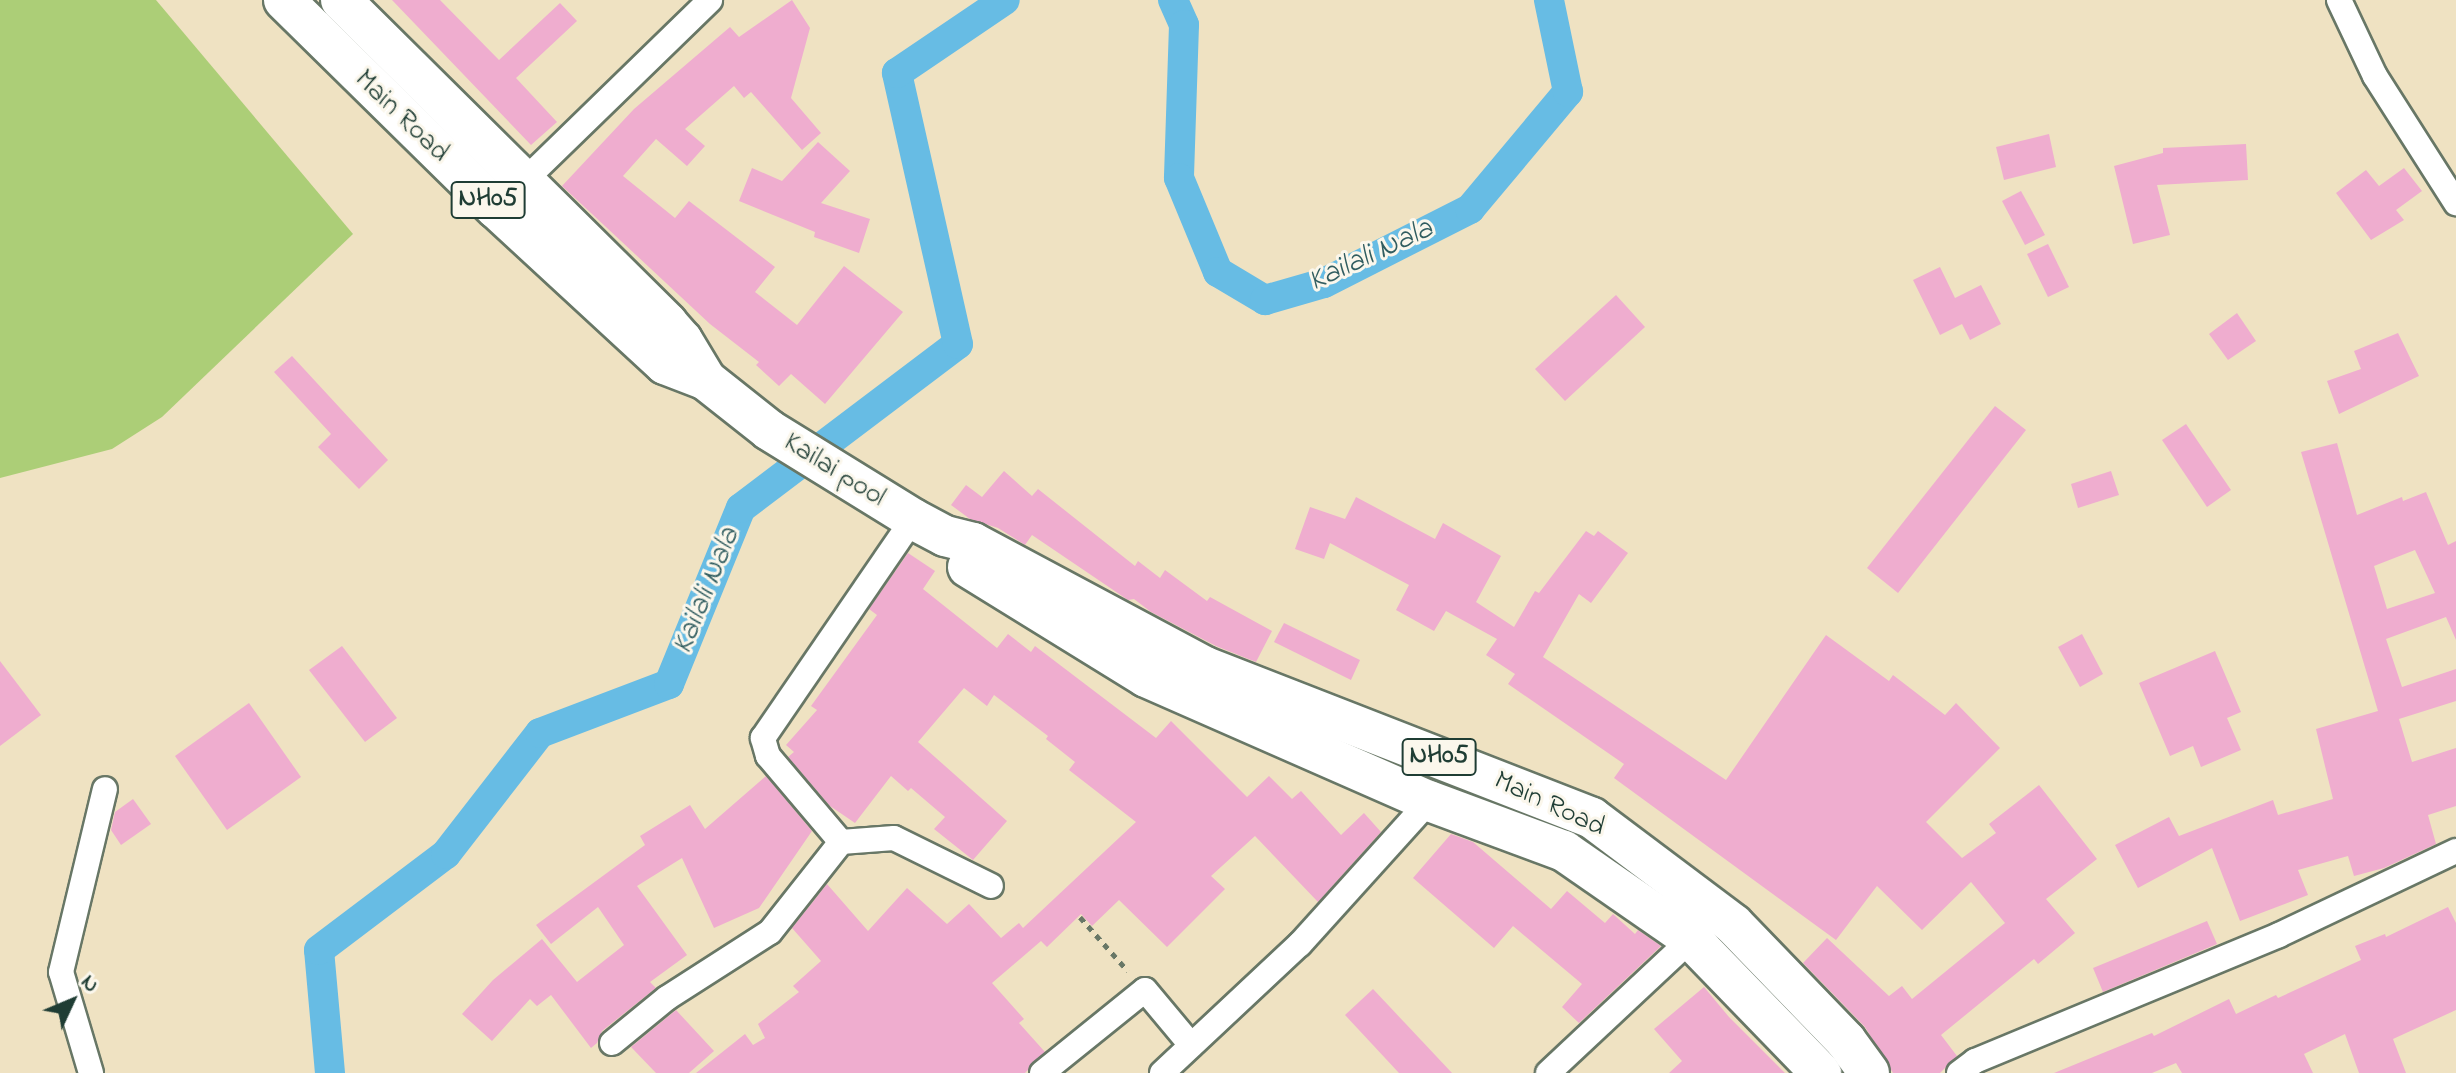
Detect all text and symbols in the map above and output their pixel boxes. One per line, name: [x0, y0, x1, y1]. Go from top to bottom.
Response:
street label: Main Road: [347, 64, 455, 170]
road number: NH05: [450, 178, 526, 222]
water label: Kailali Nala: [1303, 212, 1439, 300]
street label: Kailai pool: [777, 427, 891, 515]
water label: Kailali Nala: [665, 523, 749, 659]
road number: NH05: [1401, 735, 1477, 779]
street label: Main Road: [1488, 765, 1610, 845]
north arrow: [32, 961, 112, 1041]
text: N: [73, 968, 106, 1001]

